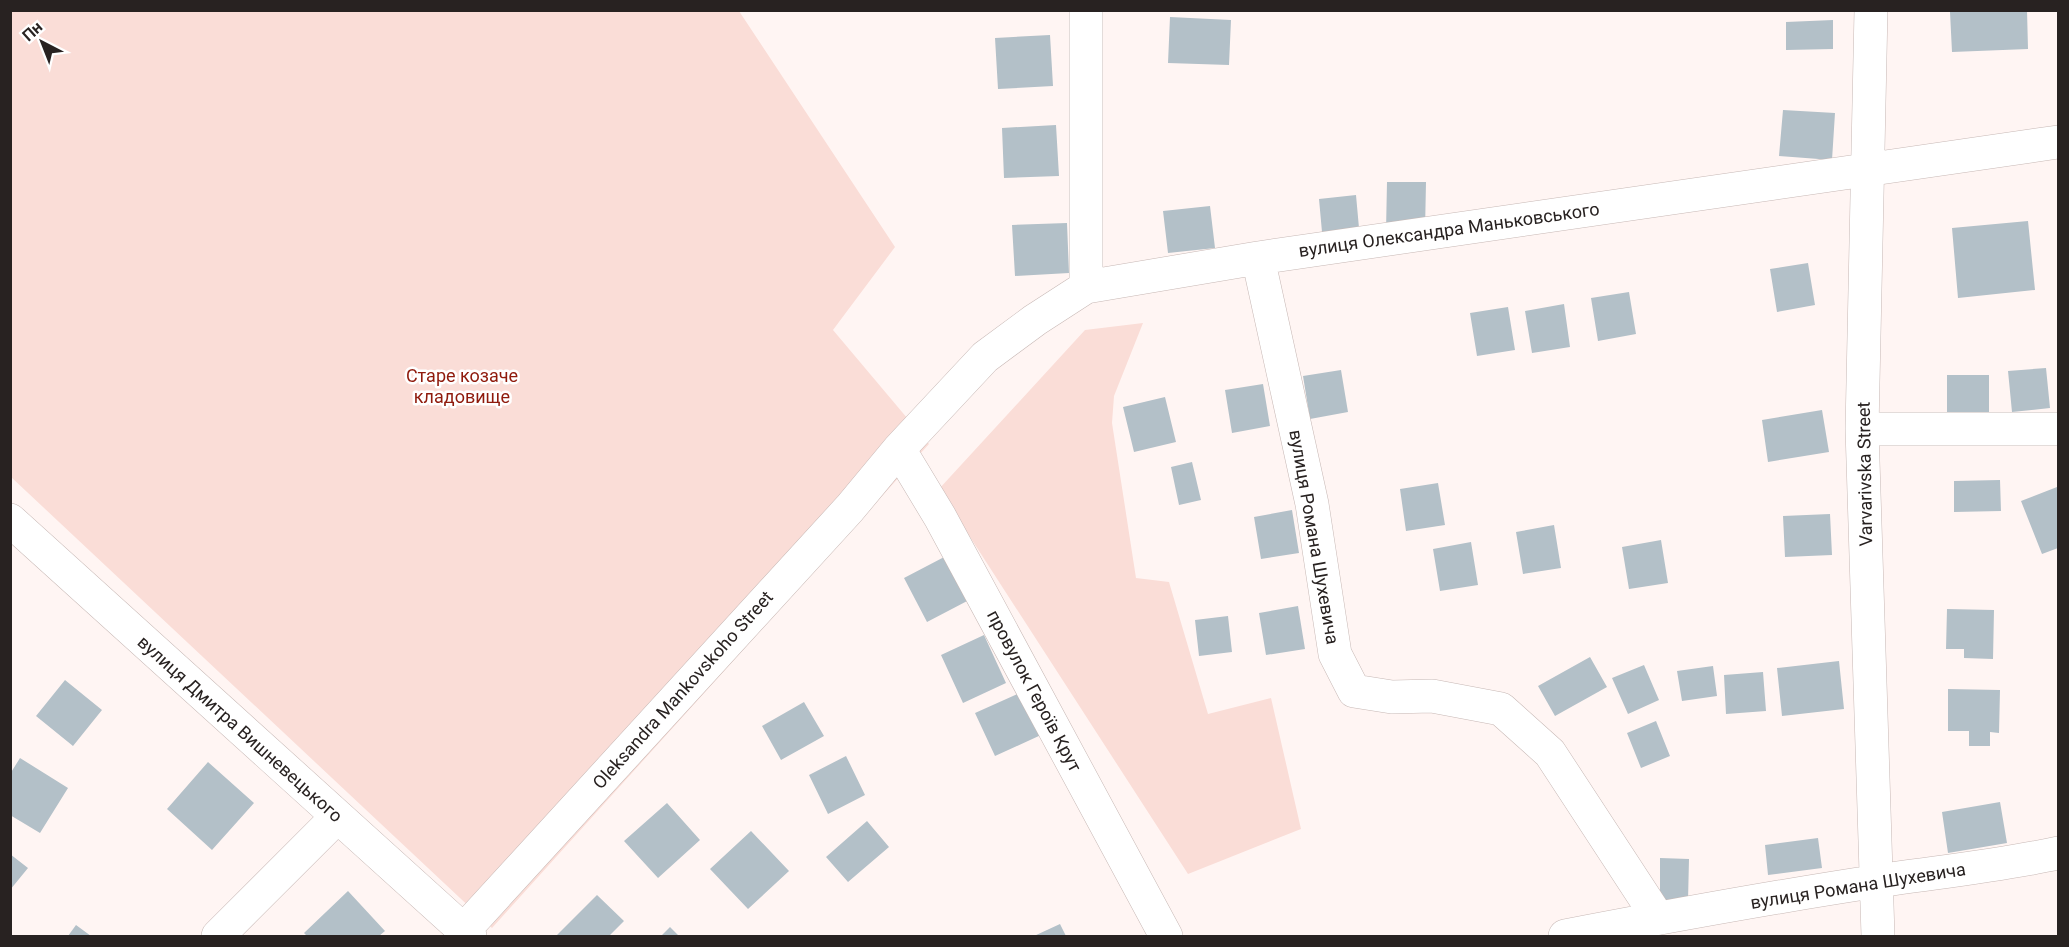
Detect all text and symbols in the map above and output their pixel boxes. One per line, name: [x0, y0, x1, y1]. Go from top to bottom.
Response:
north arrow: [12, 12, 72, 72]
text: Пн: [18, 17, 46, 45]
street label: вулиця Олександра Маньковського: [1297, 198, 1601, 261]
park label: Старе козаче кладовище: [406, 365, 518, 407]
street label: Varvarivska Street: [1853, 401, 1876, 547]
street label: вулиця Романа Шухевича: [1285, 428, 1344, 646]
street label: Oleksandra Mankovskoho Street: [588, 586, 777, 793]
street label: провулок Героїв Крут: [983, 606, 1086, 775]
street label: вулиця Дмитра Вишневецького: [134, 631, 347, 826]
street label: вулиця Романа Шухевича: [1749, 858, 1967, 913]

